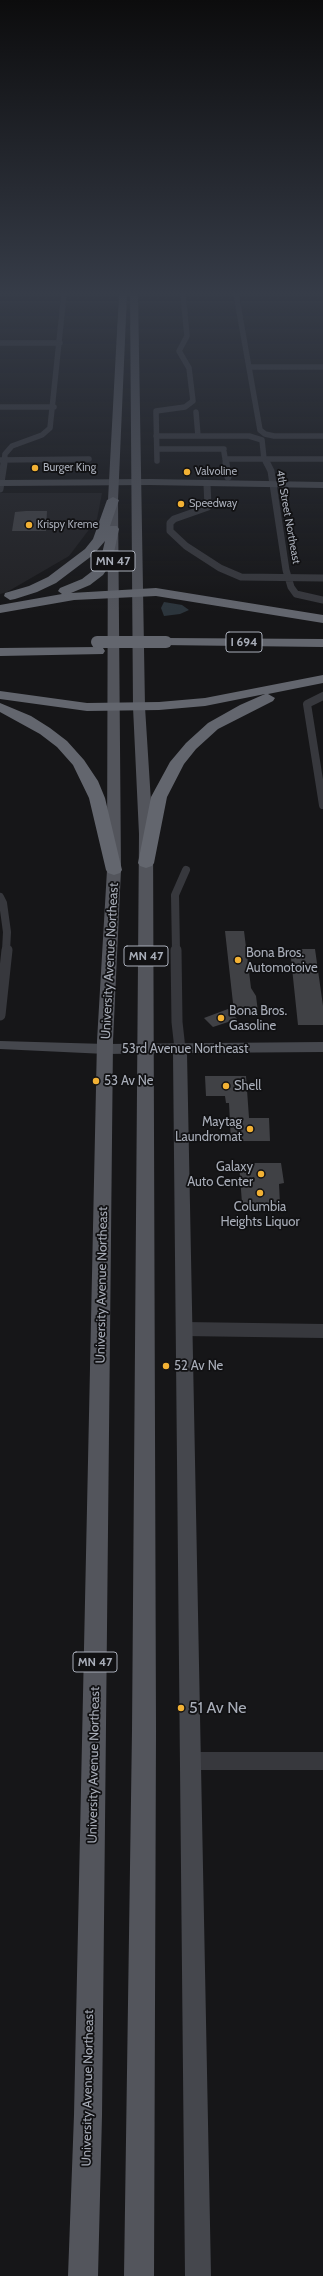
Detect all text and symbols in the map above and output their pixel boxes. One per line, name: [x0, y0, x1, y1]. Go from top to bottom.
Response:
place label: Burger King: [43, 461, 96, 475]
marker: Burger King: [30, 463, 40, 473]
place label: Valvoline: [195, 465, 237, 479]
marker: Valvoline: [182, 467, 192, 477]
street label: 4th Street Northeast: [273, 469, 303, 565]
place label: Speedway: [189, 497, 237, 511]
marker: Speedway: [176, 499, 186, 509]
place label: Krispy Kreme: [37, 518, 98, 532]
marker: Krispy Kreme: [24, 520, 34, 530]
road number: MN 47: [91, 551, 135, 571]
road number: I 694: [226, 632, 262, 652]
street label: University Avenue Northeast: [98, 882, 122, 1040]
place label: Bona Bros. Automotoive: [246, 945, 318, 976]
road number: MN 47: [124, 946, 168, 966]
marker: Bona Bros. Automotoive: [233, 955, 243, 965]
place label: Bona Bros. Gasoline: [229, 1003, 287, 1034]
marker: Bona Bros. Gasoline: [216, 1013, 226, 1023]
street label: 53rd Avenue Northeast: [122, 1041, 248, 1057]
place label: 53 Av Ne: [104, 1073, 153, 1089]
marker: 53 Av Ne: [91, 1076, 101, 1086]
place label: Shell: [234, 1078, 261, 1094]
marker: Shell: [221, 1081, 231, 1091]
place label: Maytag Laundromat: [175, 1114, 242, 1145]
marker: Maytag Laundromat: [245, 1124, 255, 1134]
place label: Galaxy Auto Center: [187, 1159, 253, 1190]
marker: Galaxy Auto Center: [256, 1169, 266, 1179]
marker: Columbia Heights Liquor: [255, 1188, 265, 1198]
place label: Columbia Heights Liquor: [220, 1199, 300, 1230]
street label: University Avenue Northeast: [93, 1207, 111, 1363]
place label: 52 Av Ne: [174, 1358, 223, 1374]
marker: 52 Av Ne: [161, 1361, 171, 1371]
road number: MN 47: [73, 1652, 117, 1672]
street label: University Avenue Northeast: [85, 1687, 103, 1843]
place label: 51 Av Ne: [189, 1698, 246, 1718]
marker: 51 Av Ne: [176, 1703, 186, 1713]
street label: University Avenue Northeast: [79, 2010, 97, 2166]

